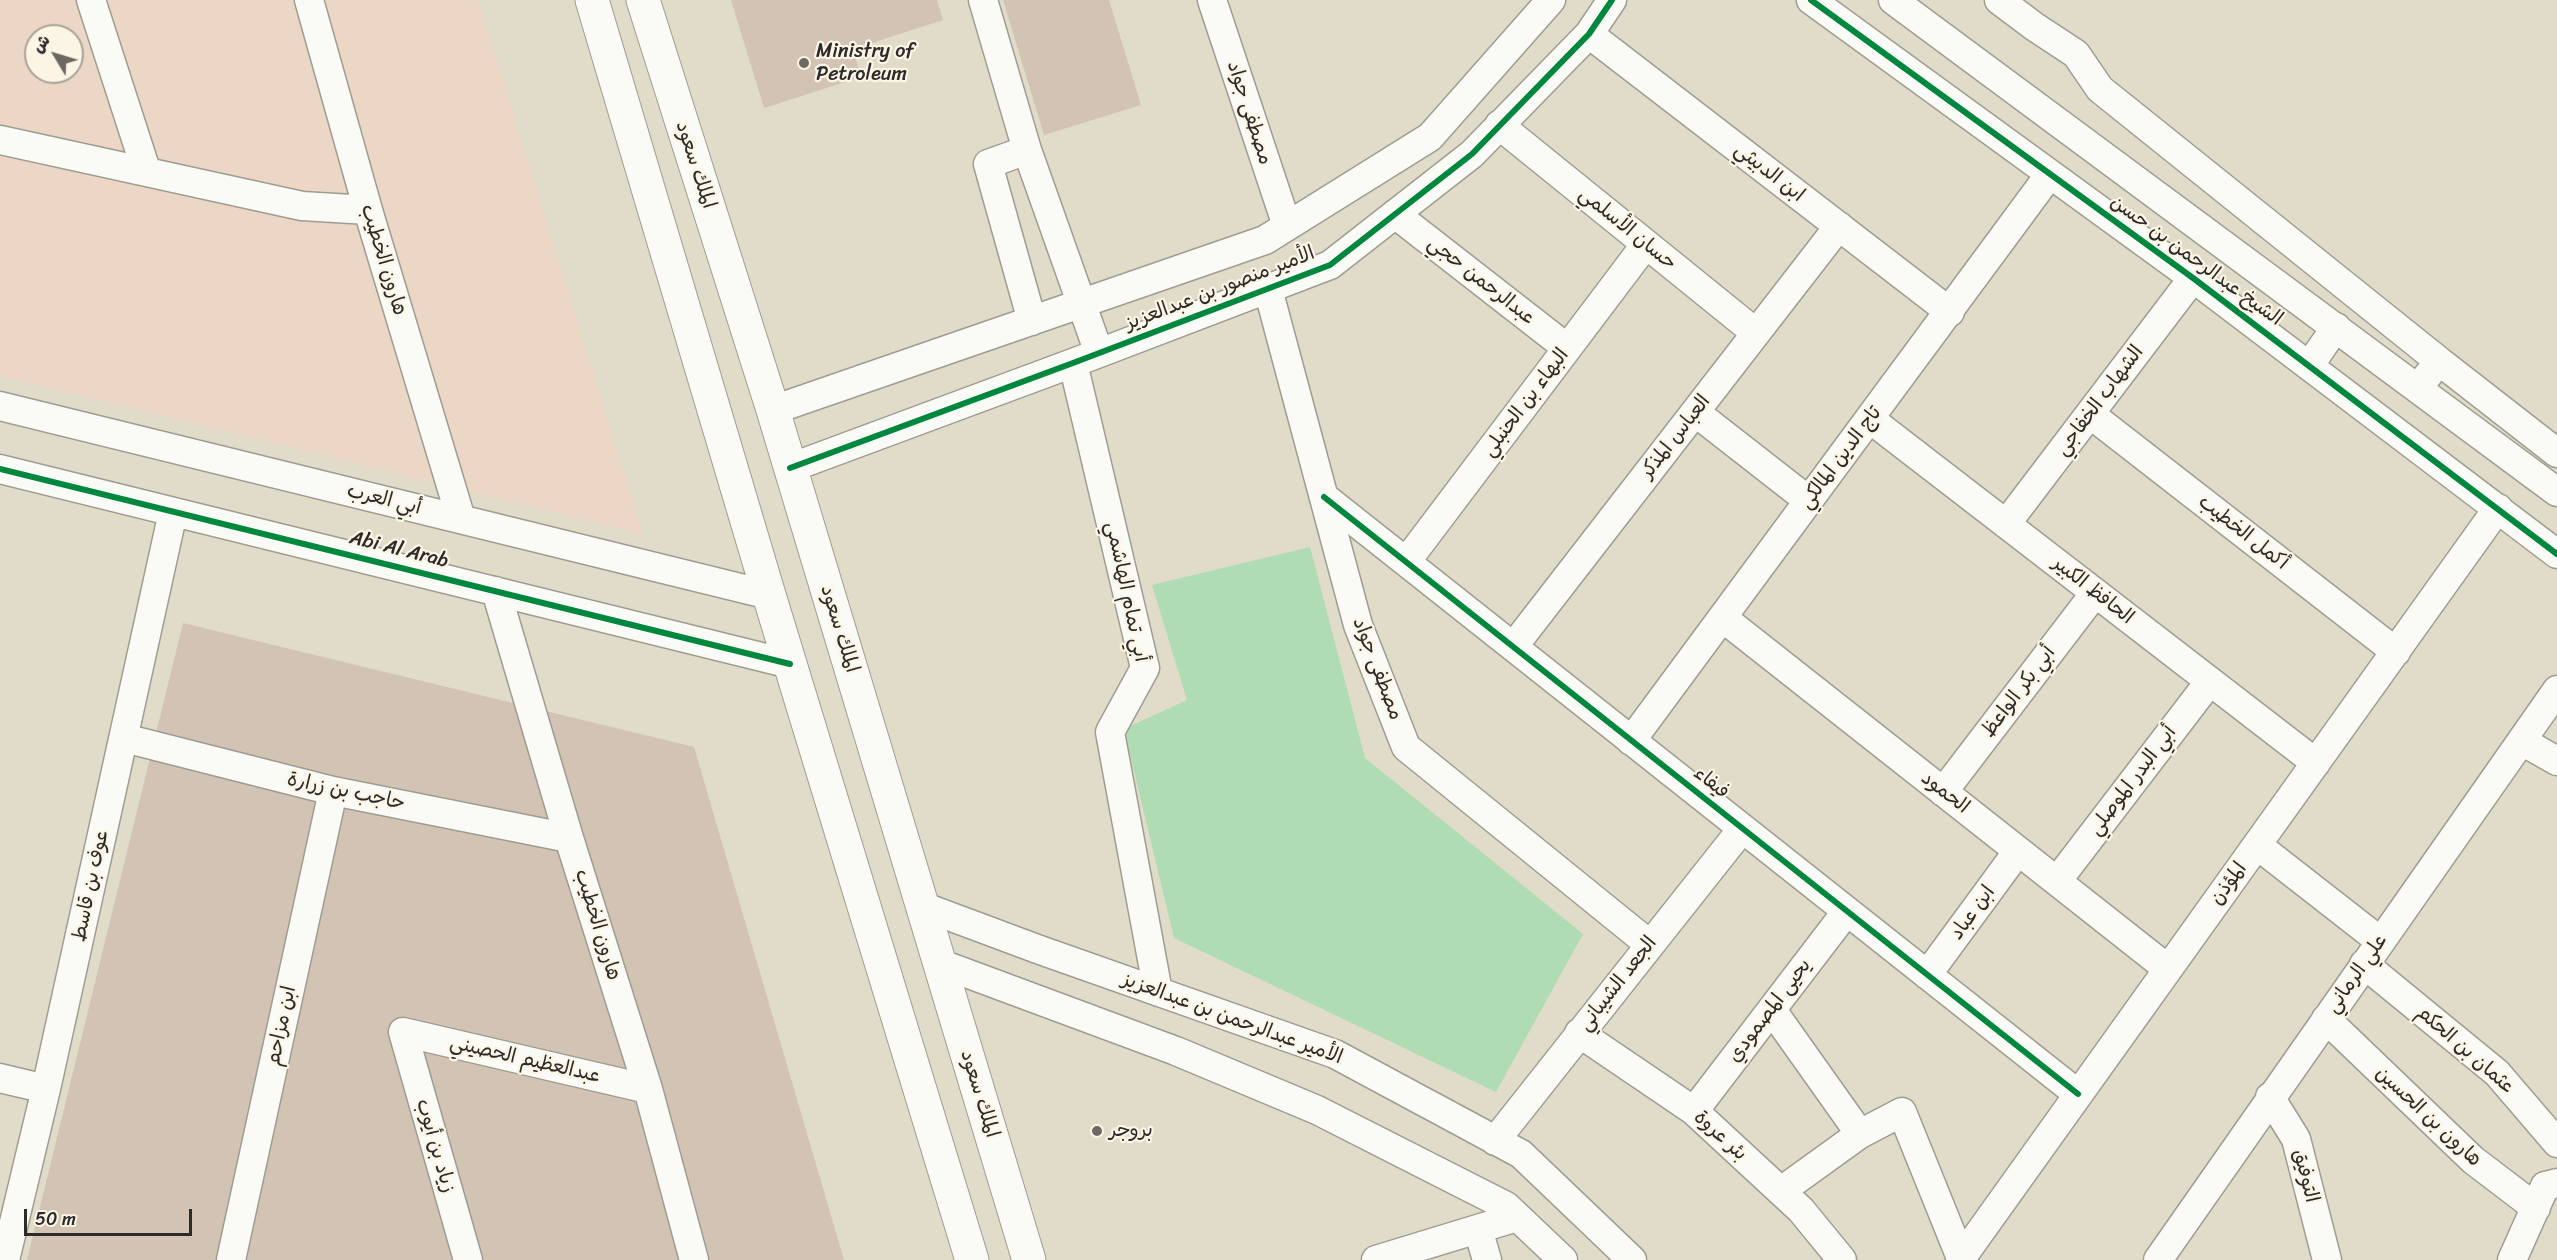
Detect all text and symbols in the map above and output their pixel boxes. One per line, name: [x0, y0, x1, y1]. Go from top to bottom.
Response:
north arrow: [24, 24, 84, 84]
text: ش: [24, 28, 58, 60]
place label: Ministry of Petroleum: [816, 40, 914, 87]
marker: Ministry of Petroleum: [797, 56, 811, 70]
street label: مصطفى جواد: [1221, 58, 1277, 168]
street label: الملك سعود: [670, 118, 720, 212]
street label: ابن الدبيثي: [1729, 138, 1809, 208]
street label: حسان الأسلمي: [1574, 183, 1680, 275]
street label: الشيخ عبدالرحمن بن حسن: [2105, 190, 2287, 332]
street label: هارون الخطيب: [355, 202, 411, 318]
street label: عبدالرحمن حجي: [1422, 232, 1540, 330]
street label: الأمير منصور بن عبدالعزيز: [1122, 242, 1318, 336]
street label: الشهاب الخفاجي: [2051, 341, 2149, 461]
street label: البهاء بن الحنبلي: [1477, 344, 1575, 462]
street label: العباس المذكر: [1636, 390, 1716, 484]
street label: تاج الدين المالكي: [1795, 402, 1887, 514]
street label: أبي العرب: [344, 479, 424, 521]
street label: أكمل الخطيب: [2193, 490, 2293, 576]
street label: أبي تمام الهاشمي: [1099, 520, 1153, 664]
street label: Abi Al Arab: [347, 526, 451, 574]
street label: الحافظ الكبير: [2048, 552, 2138, 630]
street label: الملك سعود: [814, 582, 864, 676]
street label: مصطفى جواد: [1346, 614, 1408, 724]
street label: أبي بكر الواعظ: [1977, 642, 2061, 742]
street label: أبي البدر الموصلي: [2084, 721, 2182, 841]
street label: فيفاء: [1688, 761, 1734, 805]
street label: الحمود: [1916, 767, 1974, 819]
street label: حاجب بن زرارة: [285, 768, 407, 816]
street label: عوف بن قاسط: [67, 828, 115, 944]
street label: المؤذن: [2205, 858, 2253, 910]
street label: هارون الخطيب: [569, 867, 625, 983]
street label: ابن عباد: [1945, 881, 2001, 945]
street label: علي الرماني: [2321, 930, 2393, 1018]
street label: الجعد الشيباني: [1574, 932, 1662, 1036]
street label: يحيى المصمودي: [1723, 954, 1817, 1068]
street label: الأمير عبدالرحمن بن عبدالعزيز: [1118, 968, 1346, 1070]
street label: ابن مزاحم: [262, 984, 302, 1068]
street label: عثمان بن الحكم: [2411, 1001, 2519, 1099]
street label: عبدالعظيم الحصيني: [448, 1031, 602, 1089]
street label: الملك سعود: [954, 1047, 1004, 1141]
street label: هارون بن الحسين: [2370, 1062, 2486, 1172]
street label: زياد بن أيوب: [410, 1096, 460, 1196]
street label: بئر عروة: [1688, 1106, 1752, 1166]
place label: بروجر: [1109, 1119, 1153, 1143]
marker: بروجر: [1090, 1124, 1104, 1138]
street label: التوفيق: [2287, 1147, 2323, 1205]
scale bar: [27, 1197, 195, 1235]
text: 50 m: [35, 1203, 76, 1235]

